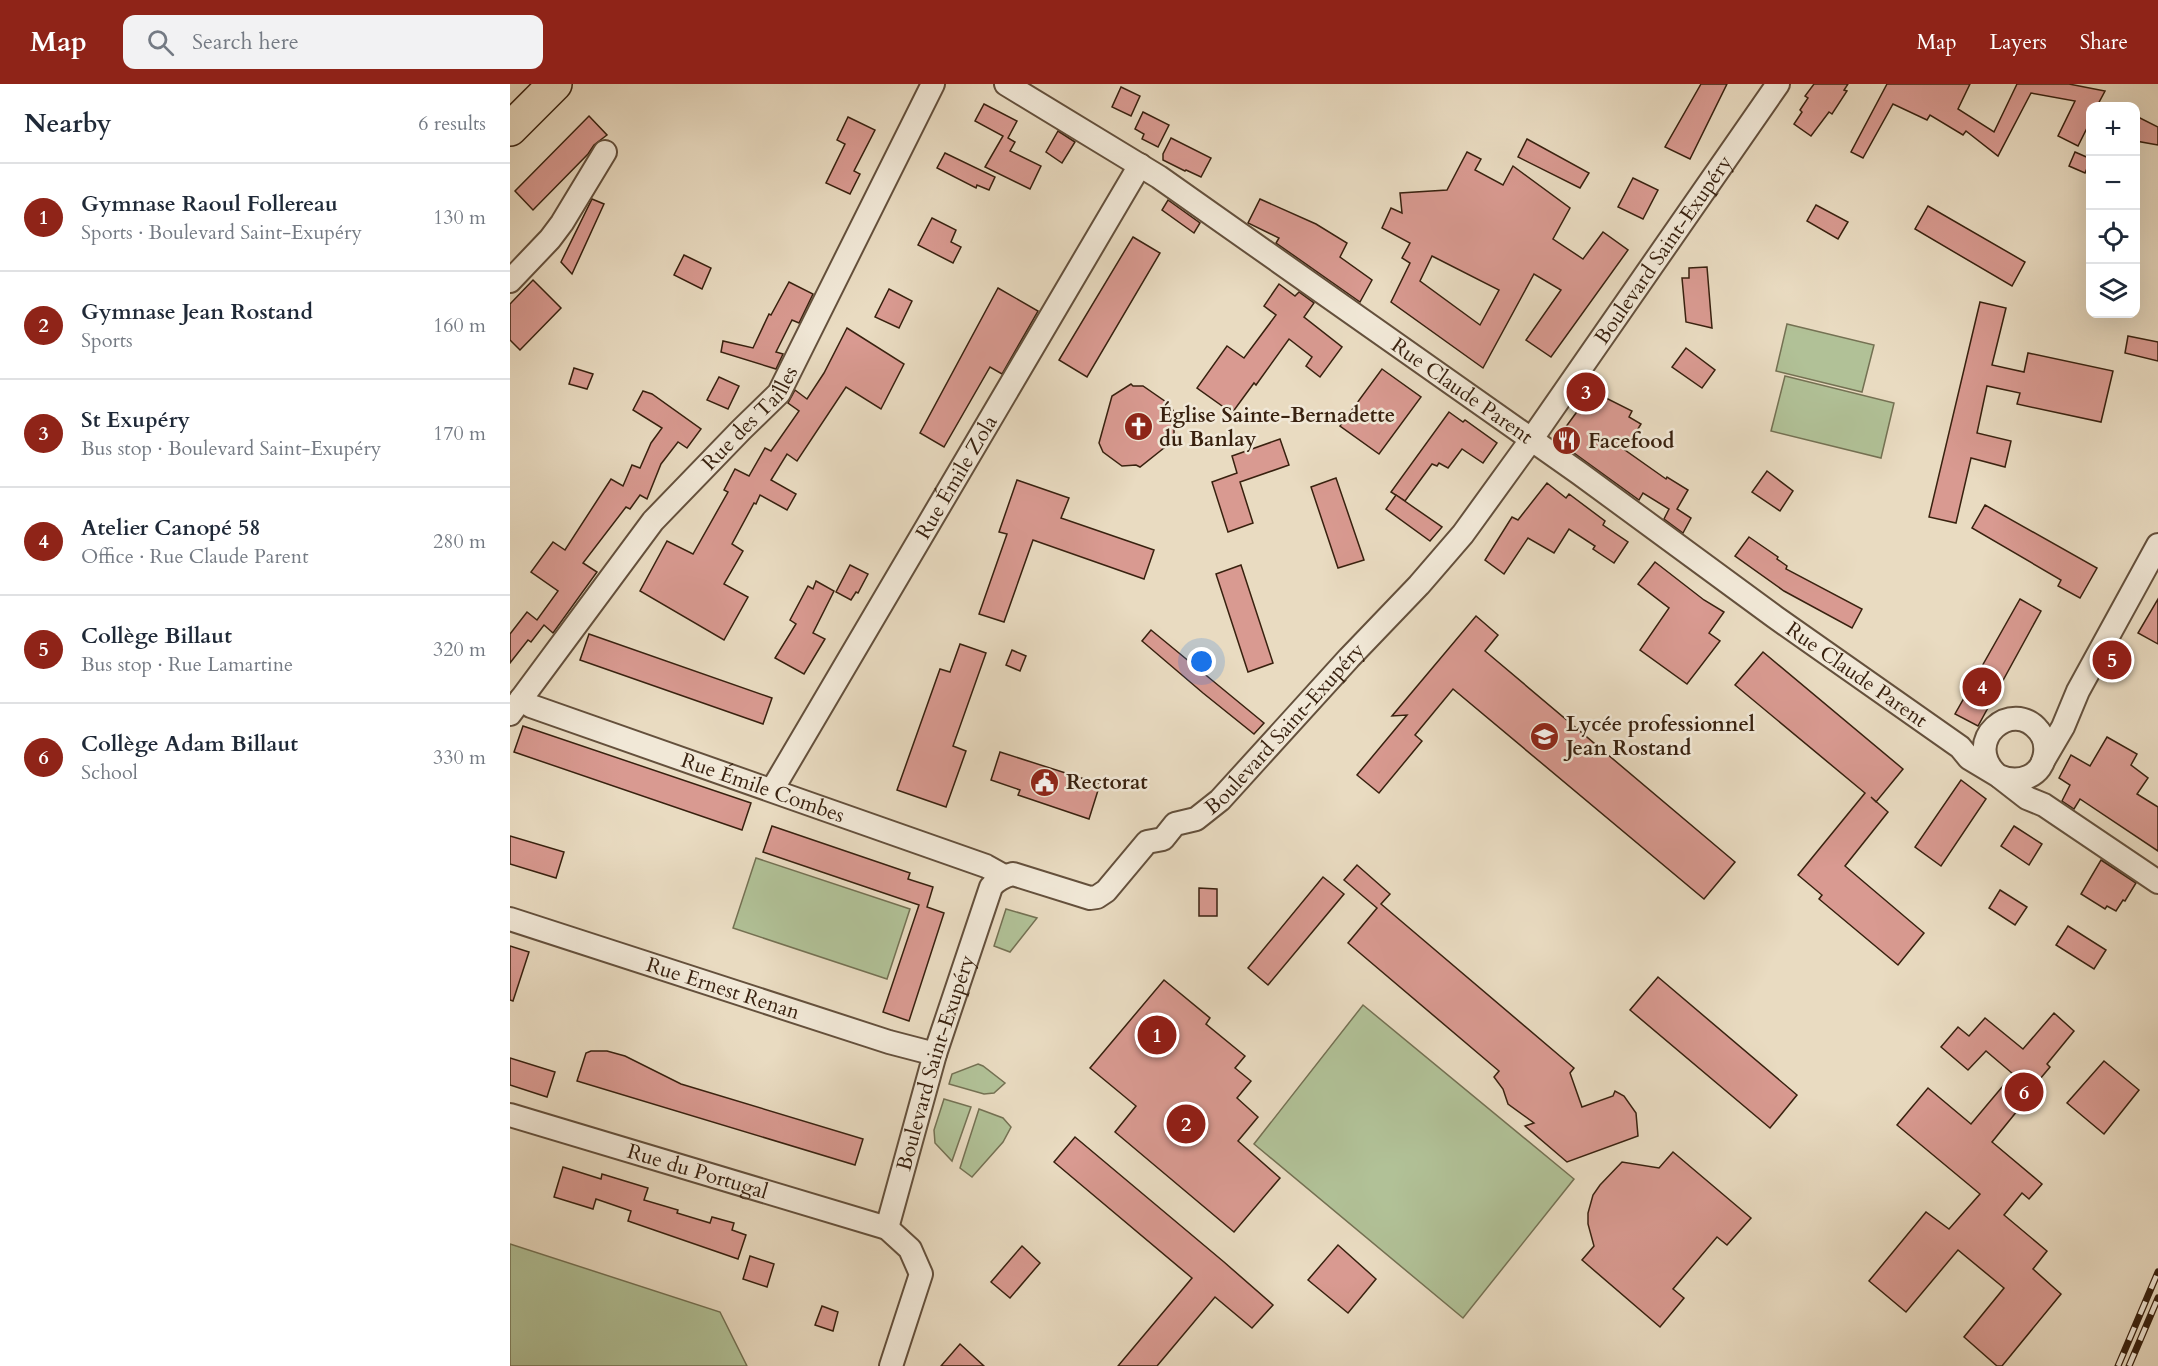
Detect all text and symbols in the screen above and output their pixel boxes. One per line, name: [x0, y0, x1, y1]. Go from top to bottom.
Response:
search box: [123, 15, 543, 69]
text: Map: [30, 23, 87, 61]
icon: search: [144, 26, 177, 59]
text: Search here: [192, 27, 299, 57]
text: Map: [1917, 28, 1957, 57]
text: Layers: [1990, 28, 2047, 57]
text: Share: [2080, 28, 2128, 57]
map controls: [2086, 102, 2140, 318]
button: +: [2086, 102, 2140, 156]
text: Nearby: [24, 106, 112, 141]
text: 6 results: [418, 110, 486, 137]
street label: Boulevard Saint-Exupéry: [1588, 150, 1739, 350]
button: −: [2086, 156, 2140, 210]
text: Gymnase Raoul Follereau: [81, 189, 338, 219]
text: 1: [38, 204, 49, 231]
text: 130 m: [433, 204, 486, 231]
button: locate: [2086, 210, 2140, 264]
text: Sports · Boulevard Saint-Exupéry: [81, 219, 362, 246]
button: layers: [2086, 264, 2140, 318]
text: Gymnase Jean Rostand: [81, 297, 313, 327]
text: 2: [38, 312, 49, 339]
text: 160 m: [433, 312, 486, 339]
text: Sports: [81, 327, 133, 354]
street label: Rue Claude Parent: [1385, 331, 1539, 451]
street label: Rue des Tailles: [696, 361, 805, 477]
pin: 3: [1566, 370, 1606, 414]
place label: Église Sainte-Bernadette du Banlay: [1159, 401, 1395, 454]
text: St Exupéry: [81, 405, 190, 435]
street label: Rue Émile Zola: [909, 410, 1004, 545]
church icon: Église Sainte-Bernadette du Banlay: [1122, 411, 1154, 443]
text: 3: [38, 420, 49, 447]
text: 170 m: [433, 420, 486, 447]
restaurant icon: Facefood: [1551, 425, 1583, 457]
place label: Facefood: [1588, 427, 1674, 456]
text: Bus stop · Boulevard Saint-Exupéry: [81, 435, 381, 462]
text: Atelier Canopé 58: [81, 513, 261, 543]
text: 4: [38, 528, 49, 555]
text: 280 m: [433, 528, 486, 555]
text: Office · Rue Claude Parent: [81, 543, 309, 570]
street label: Rue Claude Parent: [1780, 615, 1933, 735]
text: Collège Billaut: [81, 621, 232, 651]
text: 5: [38, 636, 49, 663]
text: 320 m: [433, 636, 486, 663]
street label: Boulevard Saint-Exupéry: [1199, 637, 1371, 822]
pin: 5: [2092, 638, 2132, 682]
your location: [1187, 647, 1216, 676]
text: Bus stop · Rue Lamartine: [81, 651, 293, 678]
pin: 4: [1962, 664, 2002, 710]
place label: Lycée professionnel Jean Rostand: [1563, 710, 1755, 763]
school or university icon: Lycée professionnel Jean Rostand: [1529, 720, 1561, 752]
text: Collège Adam Billaut: [81, 729, 298, 759]
text: 6: [38, 744, 49, 771]
text: 330 m: [433, 744, 486, 771]
street label: Rue Émile Combes: [677, 746, 848, 830]
text: School: [81, 759, 138, 786]
public building icon: Rectorat: [1029, 766, 1061, 798]
place label: Rectorat: [1066, 768, 1148, 797]
street label: Rue Ernest Renan: [642, 950, 803, 1027]
street label: Boulevard Saint-Exupéry: [889, 951, 982, 1174]
pin: 1: [1138, 1012, 1176, 1058]
pin: 6: [2004, 1070, 2044, 1114]
pin: 2: [1166, 1102, 1206, 1146]
street label: Rue du Portugal: [624, 1137, 771, 1207]

